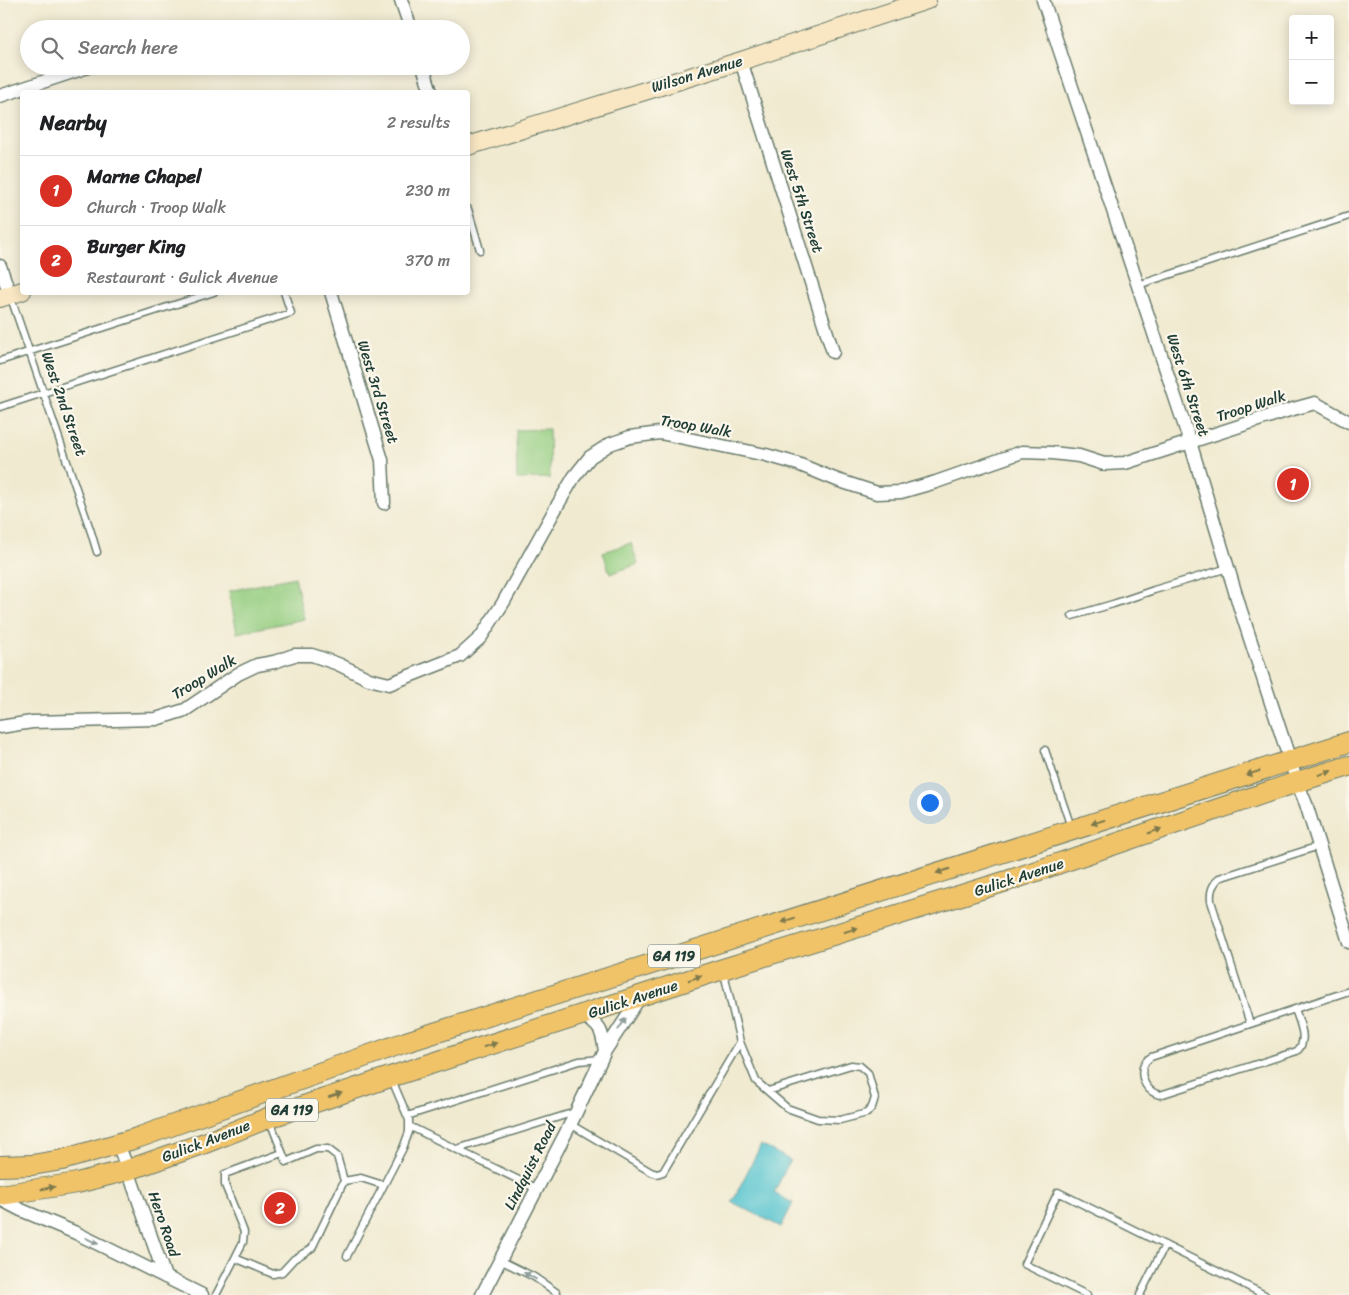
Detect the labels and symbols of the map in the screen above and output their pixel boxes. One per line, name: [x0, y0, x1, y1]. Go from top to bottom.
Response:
street label: Wilson Avenue: [648, 48, 746, 100]
street label: West 5th Street: [773, 146, 831, 257]
street label: West 6th Street: [1159, 330, 1217, 440]
street label: West 3rd Street: [350, 337, 406, 447]
street label: West 2nd Street: [34, 348, 94, 460]
street label: Troop Walk: [1213, 382, 1290, 429]
street label: Troop Walk: [658, 407, 735, 445]
pin: 1: [1277, 465, 1309, 503]
street label: Troop Walk: [167, 647, 242, 707]
one-way arrow: [1318, 769, 1333, 776]
one-way arrow: [1245, 770, 1260, 777]
your location: [917, 790, 943, 816]
one-way arrow: [1090, 819, 1105, 826]
one-way arrow: [1148, 826, 1163, 834]
street label: Gulick Avenue: [971, 850, 1068, 904]
one-way arrow: [935, 868, 950, 875]
one-way arrow: [780, 917, 795, 924]
one-way arrow: [843, 925, 858, 933]
road number: GA 119: [648, 944, 700, 968]
street label: Gulick Avenue: [585, 972, 682, 1026]
one-way arrow: [688, 974, 703, 981]
one-way arrow: [618, 1017, 627, 1031]
one-way arrow: [483, 1040, 498, 1048]
one-way arrow: [328, 1091, 343, 1098]
road number: GA 119: [266, 1098, 318, 1122]
street label: Gulick Avenue: [158, 1112, 254, 1170]
street label: Lindquist Road: [497, 1116, 564, 1215]
one-way arrow: [41, 1184, 56, 1192]
street label: Hero Road: [141, 1188, 188, 1261]
pin: 2: [264, 1189, 296, 1227]
one-way arrow: [85, 1238, 99, 1246]
one-way arrow: [523, 1271, 537, 1280]

